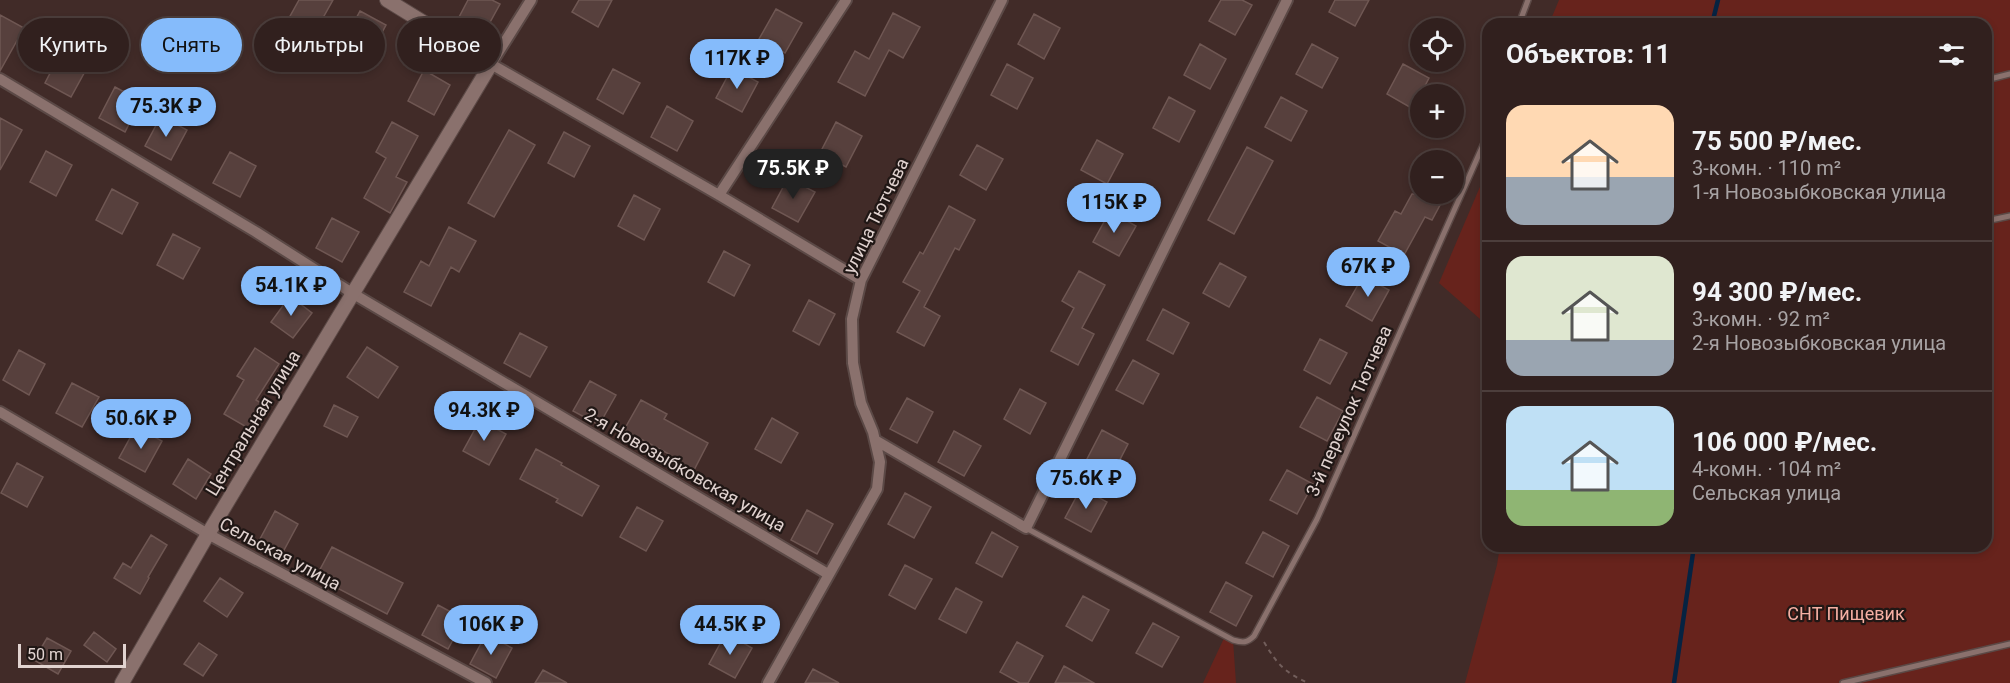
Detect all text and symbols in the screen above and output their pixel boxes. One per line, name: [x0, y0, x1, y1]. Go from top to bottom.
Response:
chip: Купить: [18, 18, 129, 72]
chip: Снять: [141, 18, 242, 72]
chip: Фильтры: [254, 18, 385, 72]
chip: Новое: [397, 18, 501, 72]
map controls: [1410, 18, 1464, 204]
button: locate: [1410, 18, 1464, 72]
icon: filters: [1935, 38, 1968, 71]
pin: 117K ₽: [688, 39, 786, 90]
text: Объектов: 11: [1506, 39, 1670, 69]
text: 117K ₽: [704, 46, 770, 70]
button: +: [1410, 84, 1464, 138]
pin: 75.3K ₽: [111, 87, 221, 138]
text: 75.3K ₽: [130, 94, 202, 118]
text: 75 500 ₽/мес.: [1692, 126, 1862, 156]
icon: home: [1554, 129, 1626, 201]
pin: 75.5K ₽: [738, 149, 848, 200]
button: −: [1410, 150, 1464, 204]
street label: улица Тютчева: [838, 155, 913, 277]
text: 75.5K ₽: [757, 156, 829, 180]
text: 3-комн. · 110 m²: [1692, 156, 1841, 180]
text: 1-я Новозыбковская улица: [1692, 180, 1946, 204]
pin: 115K ₽: [1065, 183, 1163, 234]
text: 115K ₽: [1081, 190, 1147, 214]
pin: 67K ₽: [1326, 247, 1410, 298]
text: 67K ₽: [1341, 254, 1395, 278]
pin: 54.1K ₽: [236, 266, 346, 317]
text: 54.1K ₽: [255, 273, 327, 297]
text: 94 300 ₽/мес.: [1692, 277, 1862, 307]
icon: home: [1554, 280, 1626, 352]
text: 3-комн. · 92 m²: [1692, 307, 1830, 331]
street label: 3-й переулок Тютчева: [1301, 322, 1396, 499]
text: 2-я Новозыбковская улица: [1692, 331, 1946, 355]
street label: Центральная улица: [201, 346, 304, 499]
pin: 94.3K ₽: [429, 391, 539, 442]
text: 94.3K ₽: [448, 398, 520, 422]
pin: 50.6K ₽: [86, 399, 196, 450]
street label: 2-я Новозыбковская улица: [581, 403, 790, 536]
text: 50.6K ₽: [105, 406, 177, 430]
text: 106 000 ₽/мес.: [1692, 427, 1877, 457]
icon: home: [1554, 430, 1626, 502]
text: 4-комн. · 104 m²: [1692, 457, 1841, 481]
pin: 75.6K ₽: [1031, 459, 1141, 510]
text: 75.6K ₽: [1050, 466, 1122, 490]
text: Сельская улица: [1692, 481, 1841, 505]
street label: Сельская улица: [216, 513, 344, 594]
park label: СНТ Пищевик: [1787, 603, 1905, 624]
pin: 106K ₽: [442, 605, 540, 656]
pin: 44.5K ₽: [675, 605, 785, 656]
text: 106K ₽: [458, 612, 524, 636]
text: 44.5K ₽: [694, 612, 766, 636]
scale bar: [18, 641, 126, 668]
text: 50 m: [27, 645, 63, 664]

